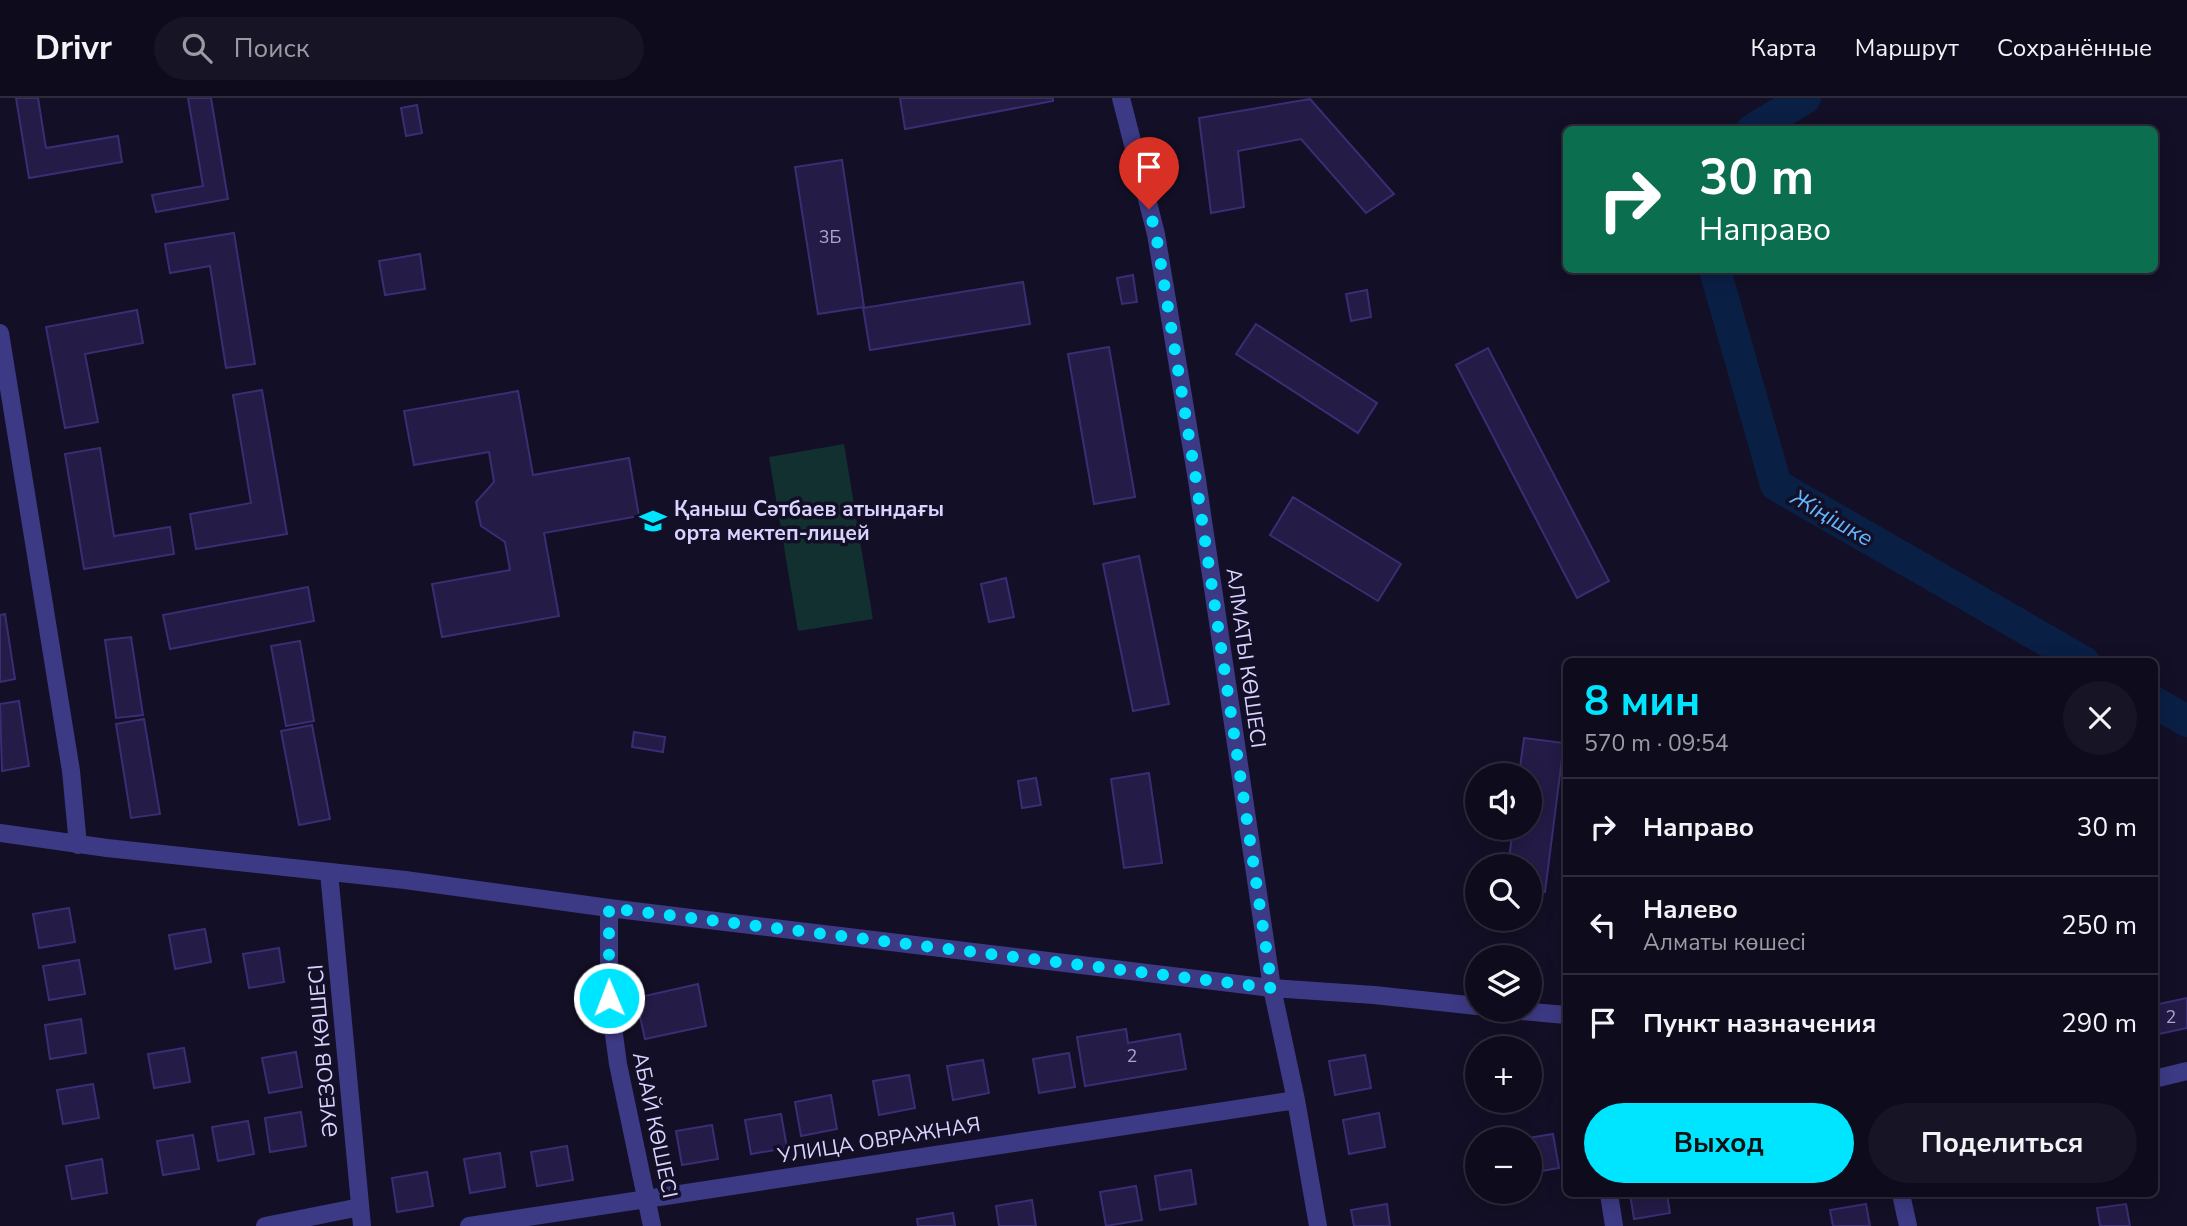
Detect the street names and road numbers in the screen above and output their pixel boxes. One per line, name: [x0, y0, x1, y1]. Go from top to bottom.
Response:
street label: АЛМАТЫ КӨШЕСІ: [1219, 566, 1273, 750]
street label: ӘУЕЗОВ КӨШЕСІ: [301, 963, 345, 1139]
street label: АБАЙ КӨШЕСІ: [626, 1049, 684, 1201]
street label: УЛИЦА ОВРАЖНАЯ: [775, 1110, 982, 1170]

